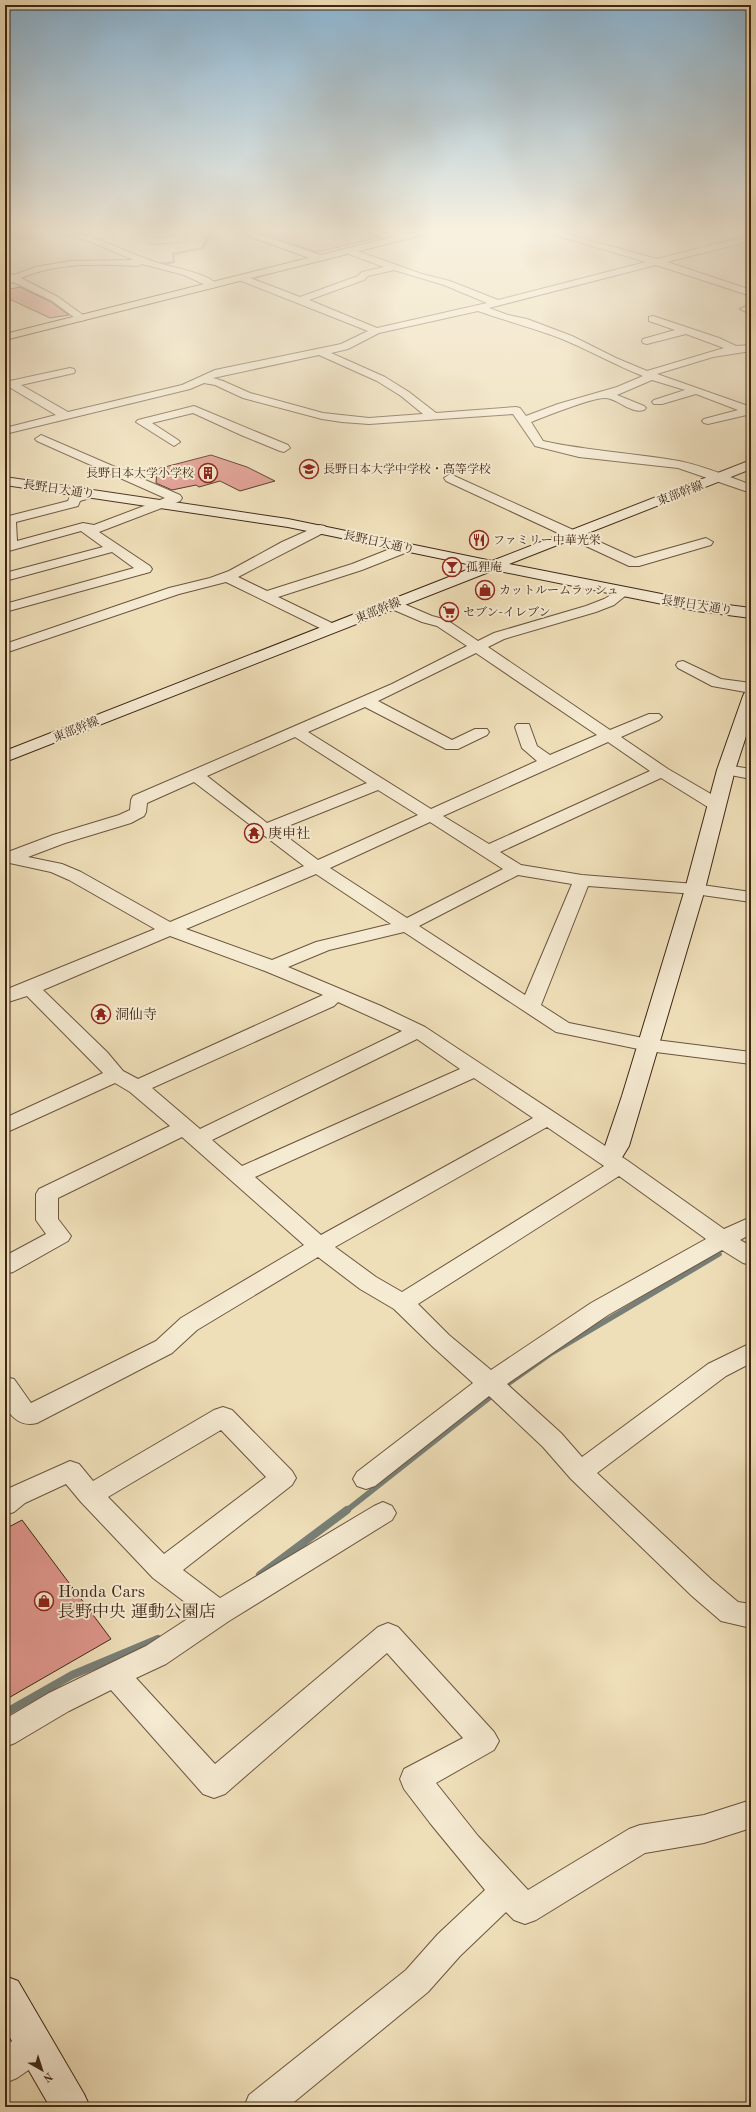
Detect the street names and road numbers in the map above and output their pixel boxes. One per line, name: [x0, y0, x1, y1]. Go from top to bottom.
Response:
street label: 長野日大通り: [22, 477, 96, 501]
street label: 東部幹線: [655, 478, 705, 508]
street label: 長野日大通り: [342, 528, 416, 556]
street label: 長野日大通り: [660, 592, 734, 618]
street label: 東部幹線: [353, 595, 403, 625]
street label: 東部幹線: [51, 714, 101, 744]

